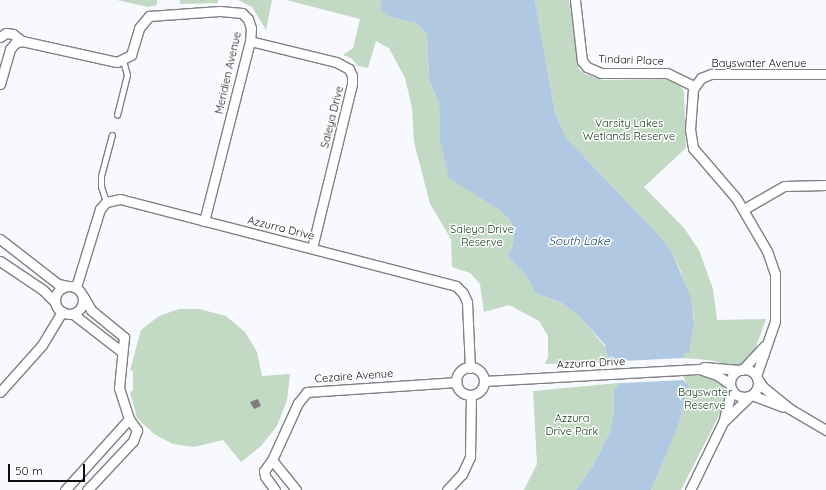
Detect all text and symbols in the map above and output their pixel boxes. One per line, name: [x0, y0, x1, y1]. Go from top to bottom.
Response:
street label: Meridien Avenue: [212, 31, 244, 115]
street label: Tindari Place: [598, 52, 664, 68]
street label: Bayswater Avenue: [712, 56, 806, 70]
street label: Saleya Drive: [318, 84, 346, 150]
park label: Varsity Lakes Wetlands Reserve: [583, 117, 675, 143]
street label: Azzurra Drive: [246, 213, 316, 243]
park label: Saleya Drive Reserve: [450, 223, 514, 249]
water label: South Lake: [548, 234, 610, 248]
street label: Azzurra Drive: [557, 355, 625, 371]
street label: Cezaire Avenue: [314, 367, 394, 385]
park label: Bayswater Reserve: [678, 386, 732, 412]
park label: Azzura Drive Park: [546, 412, 598, 438]
scale bar: [10, 456, 87, 482]
text: 50 m: [15, 463, 43, 478]

